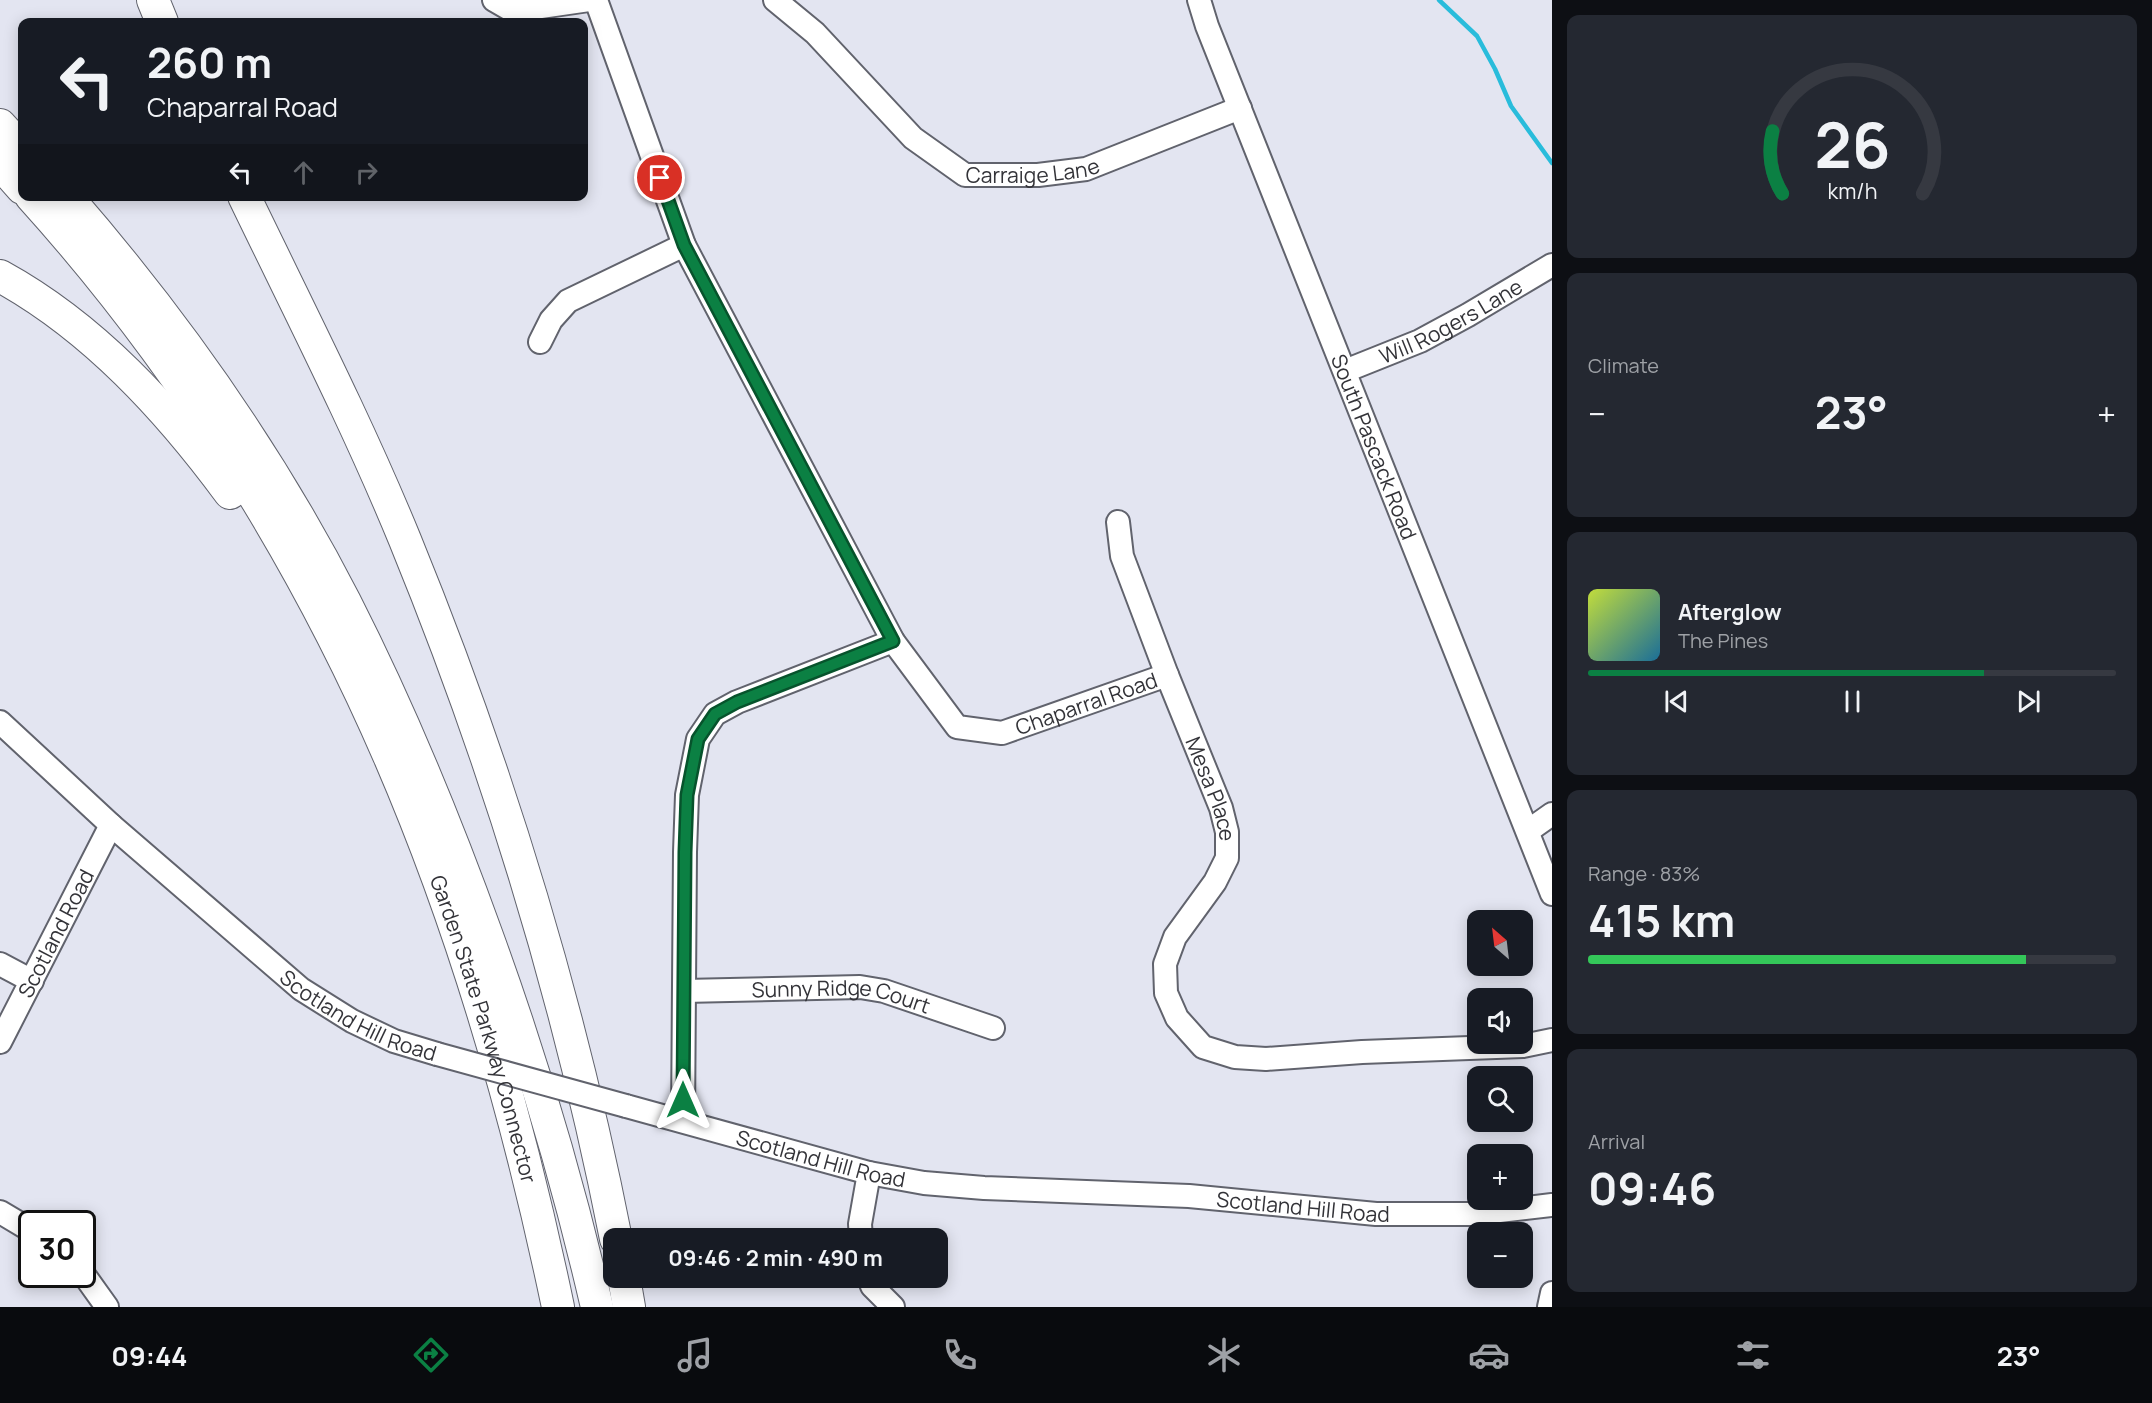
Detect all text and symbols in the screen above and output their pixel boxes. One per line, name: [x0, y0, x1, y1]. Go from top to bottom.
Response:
text: 260 m: [147, 33, 272, 91]
icon: left: [48, 42, 126, 120]
text: Chaparral Road: [147, 88, 338, 125]
text: 26: [1814, 101, 1890, 187]
street label: Carraige Lane: [966, 151, 1104, 189]
pin: [634, 152, 685, 203]
icon: left: [224, 156, 257, 189]
icon: ahead: [287, 156, 320, 189]
icon: right: [350, 156, 383, 189]
icon: arrive: [643, 161, 676, 194]
text: km/h: [1827, 176, 1877, 205]
street label: Will Rogers Lane: [1375, 272, 1527, 370]
street label: South Pascack Road: [1325, 350, 1424, 544]
text: Climate: [1588, 352, 1659, 379]
text: 23°: [1815, 381, 1888, 443]
text: −: [1588, 391, 1606, 436]
text: +: [2097, 391, 2116, 436]
text: Afterglow: [1678, 597, 1782, 627]
text: The Pines: [1678, 627, 1768, 654]
street label: Chaparral Road: [1012, 666, 1161, 741]
icon: previous: [1660, 685, 1693, 718]
icon: pause: [1836, 685, 1869, 718]
icon: next: [2012, 685, 2045, 718]
street label: Mesa Place: [1179, 732, 1241, 841]
text: Range · 83%: [1588, 860, 1700, 887]
street label: Scotland Road: [11, 864, 100, 1002]
street label: Garden State Parkway Connector: [424, 871, 544, 1186]
text: 415 km: [1588, 889, 1735, 951]
north arrow: [1467, 910, 1533, 976]
map controls: [1467, 910, 1533, 1288]
street label: Scotland Hill Road: [274, 963, 440, 1067]
street label: Sunny Ridge Court: [751, 973, 934, 1020]
button: sound: [1467, 988, 1533, 1054]
button: search: [1467, 1066, 1533, 1132]
position arrow: [651, 1068, 715, 1132]
street label: Scotland Hill Road: [733, 1123, 908, 1193]
text: Arrival: [1588, 1128, 1645, 1155]
button: +: [1467, 1144, 1533, 1210]
text: 09:46: [1588, 1157, 1716, 1219]
street label: Scotland Hill Road: [1215, 1185, 1390, 1228]
speed limit sign: 30: [18, 1210, 96, 1288]
button: −: [1467, 1222, 1533, 1288]
text: 09:46 · 2 min · 490 m: [668, 1243, 883, 1273]
icon: directions: [410, 1334, 452, 1376]
icon: music: [674, 1334, 716, 1376]
icon: phone: [939, 1334, 981, 1376]
icon: climate: [1203, 1334, 1245, 1376]
icon: car: [1468, 1334, 1510, 1376]
icon: filters: [1732, 1334, 1774, 1376]
text: 09:44: [111, 1337, 188, 1374]
text: 23°: [1997, 1337, 2041, 1374]

